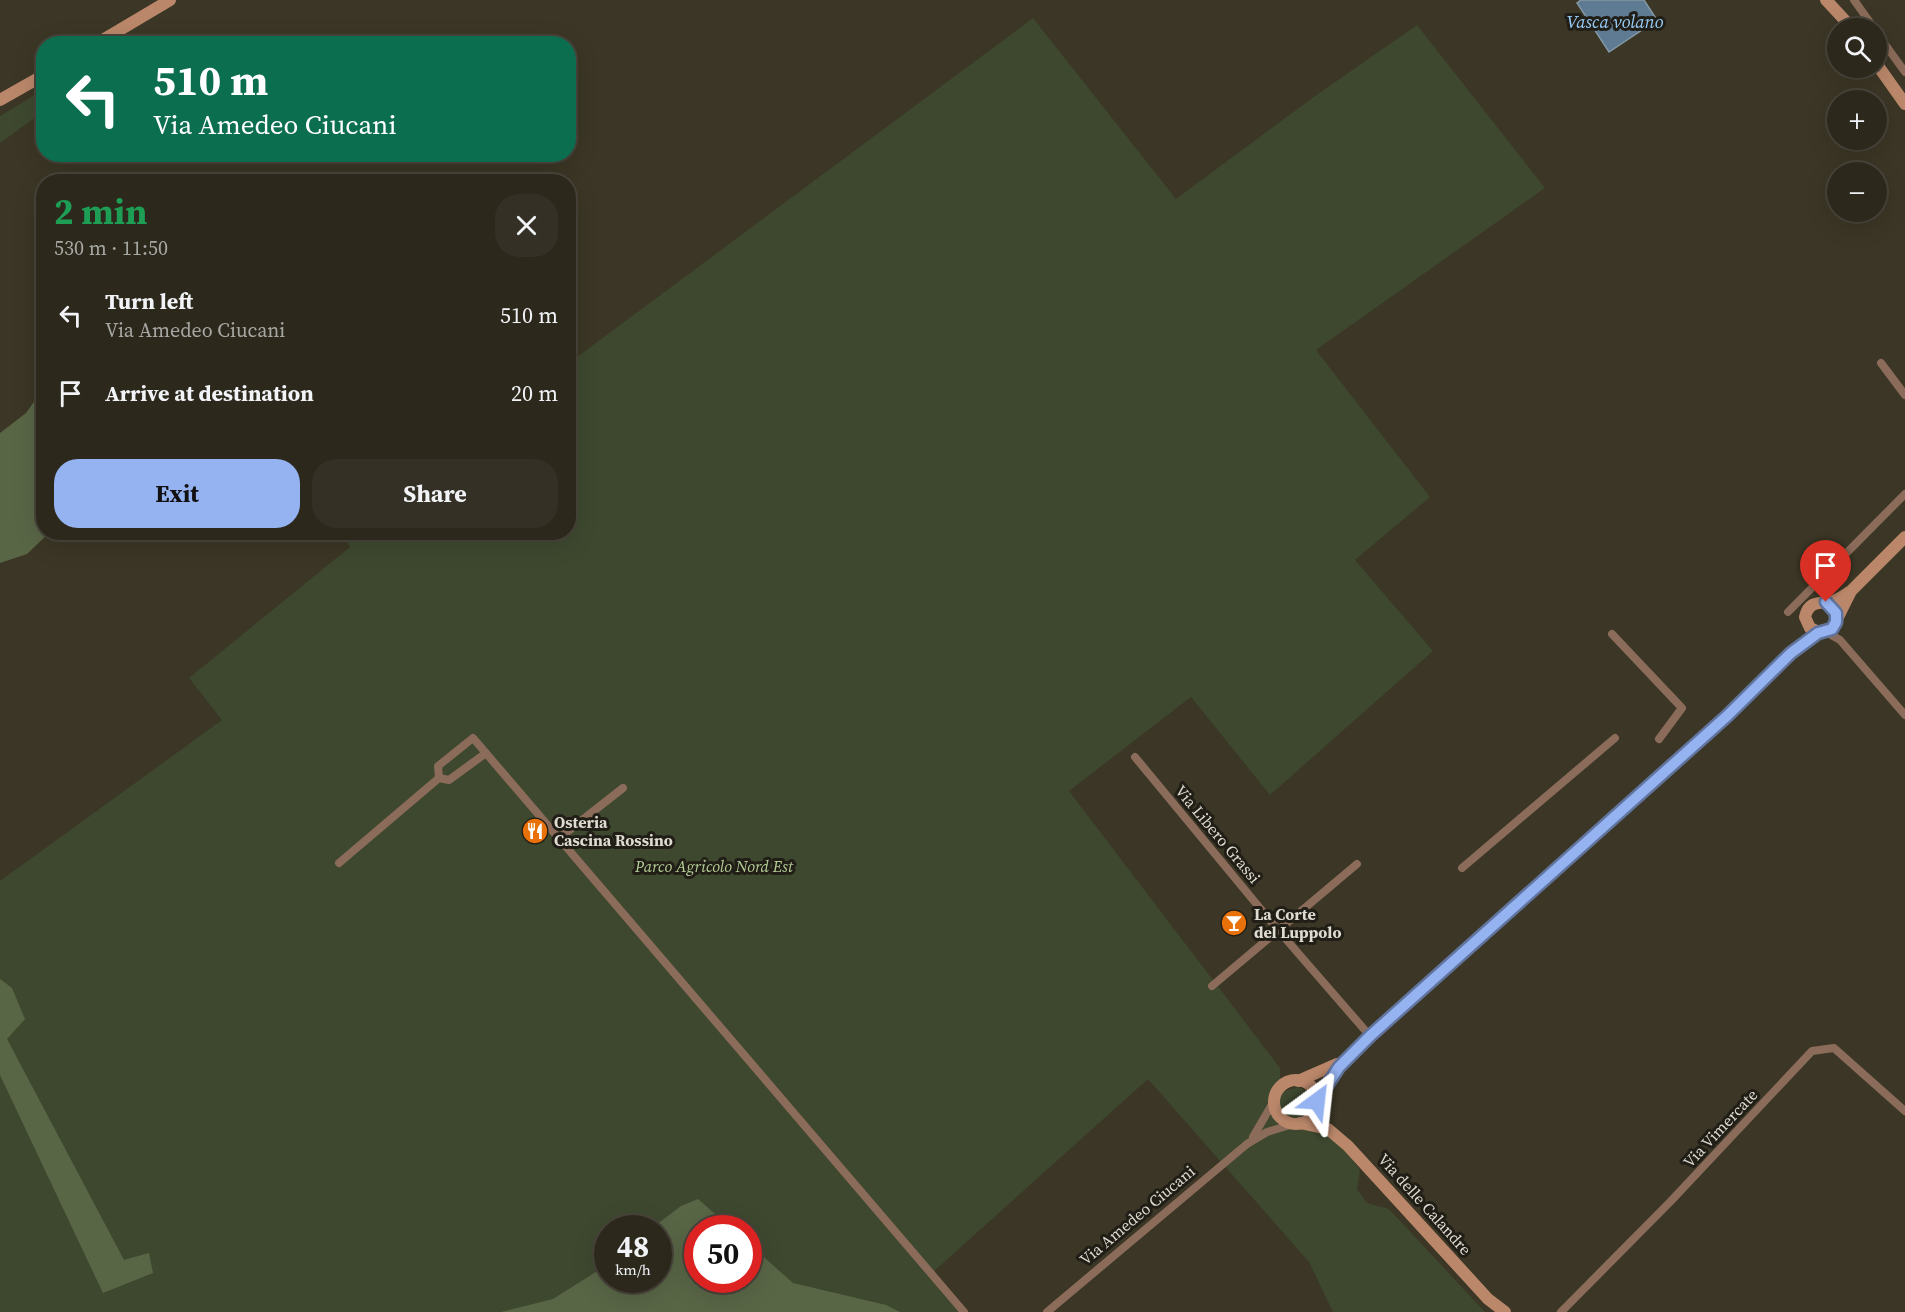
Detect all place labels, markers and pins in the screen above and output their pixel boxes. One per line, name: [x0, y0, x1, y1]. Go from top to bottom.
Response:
pin: [1800, 540, 1851, 602]
place label: Osteria Cascina Rossino: [554, 811, 673, 851]
restaurant icon: Osteria Cascina Rossino: [520, 816, 550, 846]
place label: La Corte del Luppolo: [1254, 903, 1342, 943]
bar icon: La Corte del Luppolo: [1219, 908, 1249, 938]

